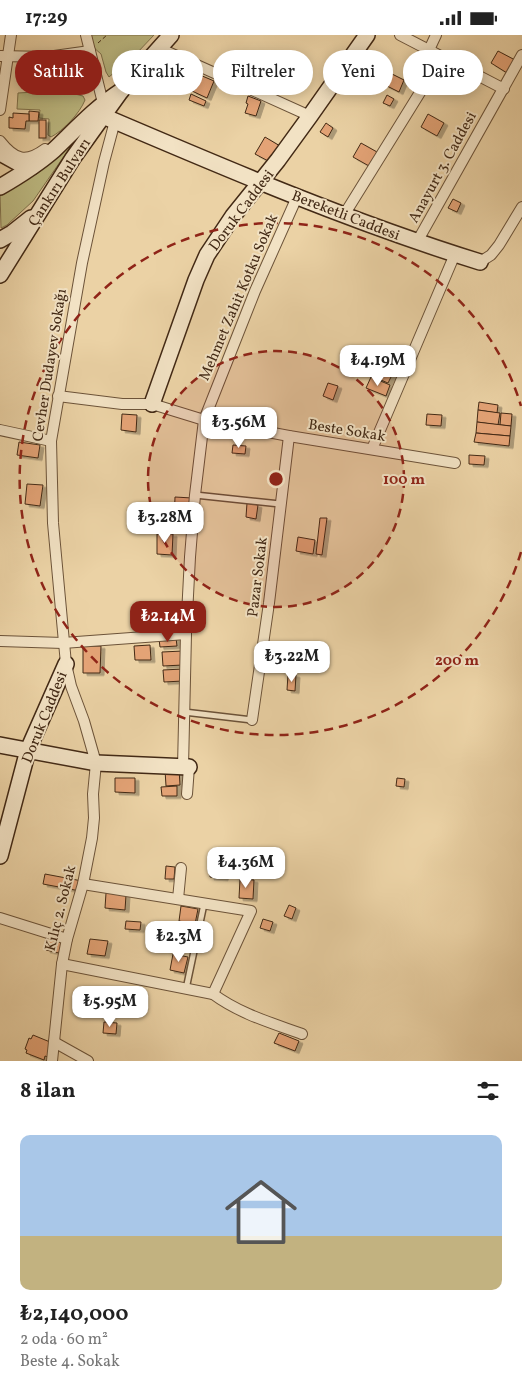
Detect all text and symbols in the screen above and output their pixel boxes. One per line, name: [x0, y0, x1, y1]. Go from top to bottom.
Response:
text: 17:29: [25, 5, 67, 31]
chip: Satılık: [15, 50, 102, 95]
chip: Kiralık: [112, 50, 203, 95]
chip: Filtreler: [213, 50, 313, 95]
chip: Yeni: [323, 50, 393, 95]
chip: Daire: [403, 50, 483, 95]
street label: Anayurt 3. Caddesi: [404, 108, 483, 227]
street label: Çankırı Bulvarı: [24, 135, 97, 231]
street label: Doruk Caddesi: [205, 166, 280, 256]
street label: Bereketli Caddesi: [288, 186, 403, 247]
street label: Mehmet Zahit Kotku Sokak: [195, 211, 284, 384]
street label: Cevher Dudayev Sokağı: [28, 287, 73, 443]
pin: ₺4.19M: [337, 345, 419, 387]
text: ₺4.19M: [351, 350, 405, 372]
pin: ₺3.56M: [198, 407, 280, 449]
text: ₺3.56M: [212, 412, 266, 434]
street label: Beste Sokak: [307, 415, 387, 448]
centre of rings: [267, 470, 285, 488]
text: 100 m: [383, 470, 426, 491]
pin: ₺3.28M: [124, 501, 206, 544]
text: ₺3.28M: [138, 507, 192, 529]
street label: Pazar Sokak: [243, 536, 274, 618]
pin: ₺2.14M: [127, 601, 209, 643]
text: ₺2.14M: [141, 606, 195, 628]
pin: ₺3.22M: [251, 641, 333, 683]
text: ₺3.22M: [265, 646, 319, 668]
text: 200 m: [435, 651, 479, 672]
street label: Doruk Caddesi: [17, 669, 73, 767]
pin: ₺4.36M: [205, 847, 287, 889]
text: ₺4.36M: [218, 852, 274, 874]
street label: Kılıç 2. Sokak: [41, 863, 82, 954]
pin: ₺2.3M: [144, 921, 214, 963]
text: ₺2.3M: [156, 926, 202, 948]
pin: ₺5.95M: [69, 985, 151, 1028]
text: ₺5.95M: [83, 991, 137, 1013]
text: 8 ilan: [20, 1077, 76, 1106]
icon: filters: [474, 1077, 502, 1105]
icon: home: [216, 1167, 306, 1257]
text: ₺2,140,000: [20, 1300, 128, 1329]
text: 2 oda · 60 m²: [20, 1329, 108, 1351]
text: Beste 4. Sokak: [20, 1351, 120, 1373]

